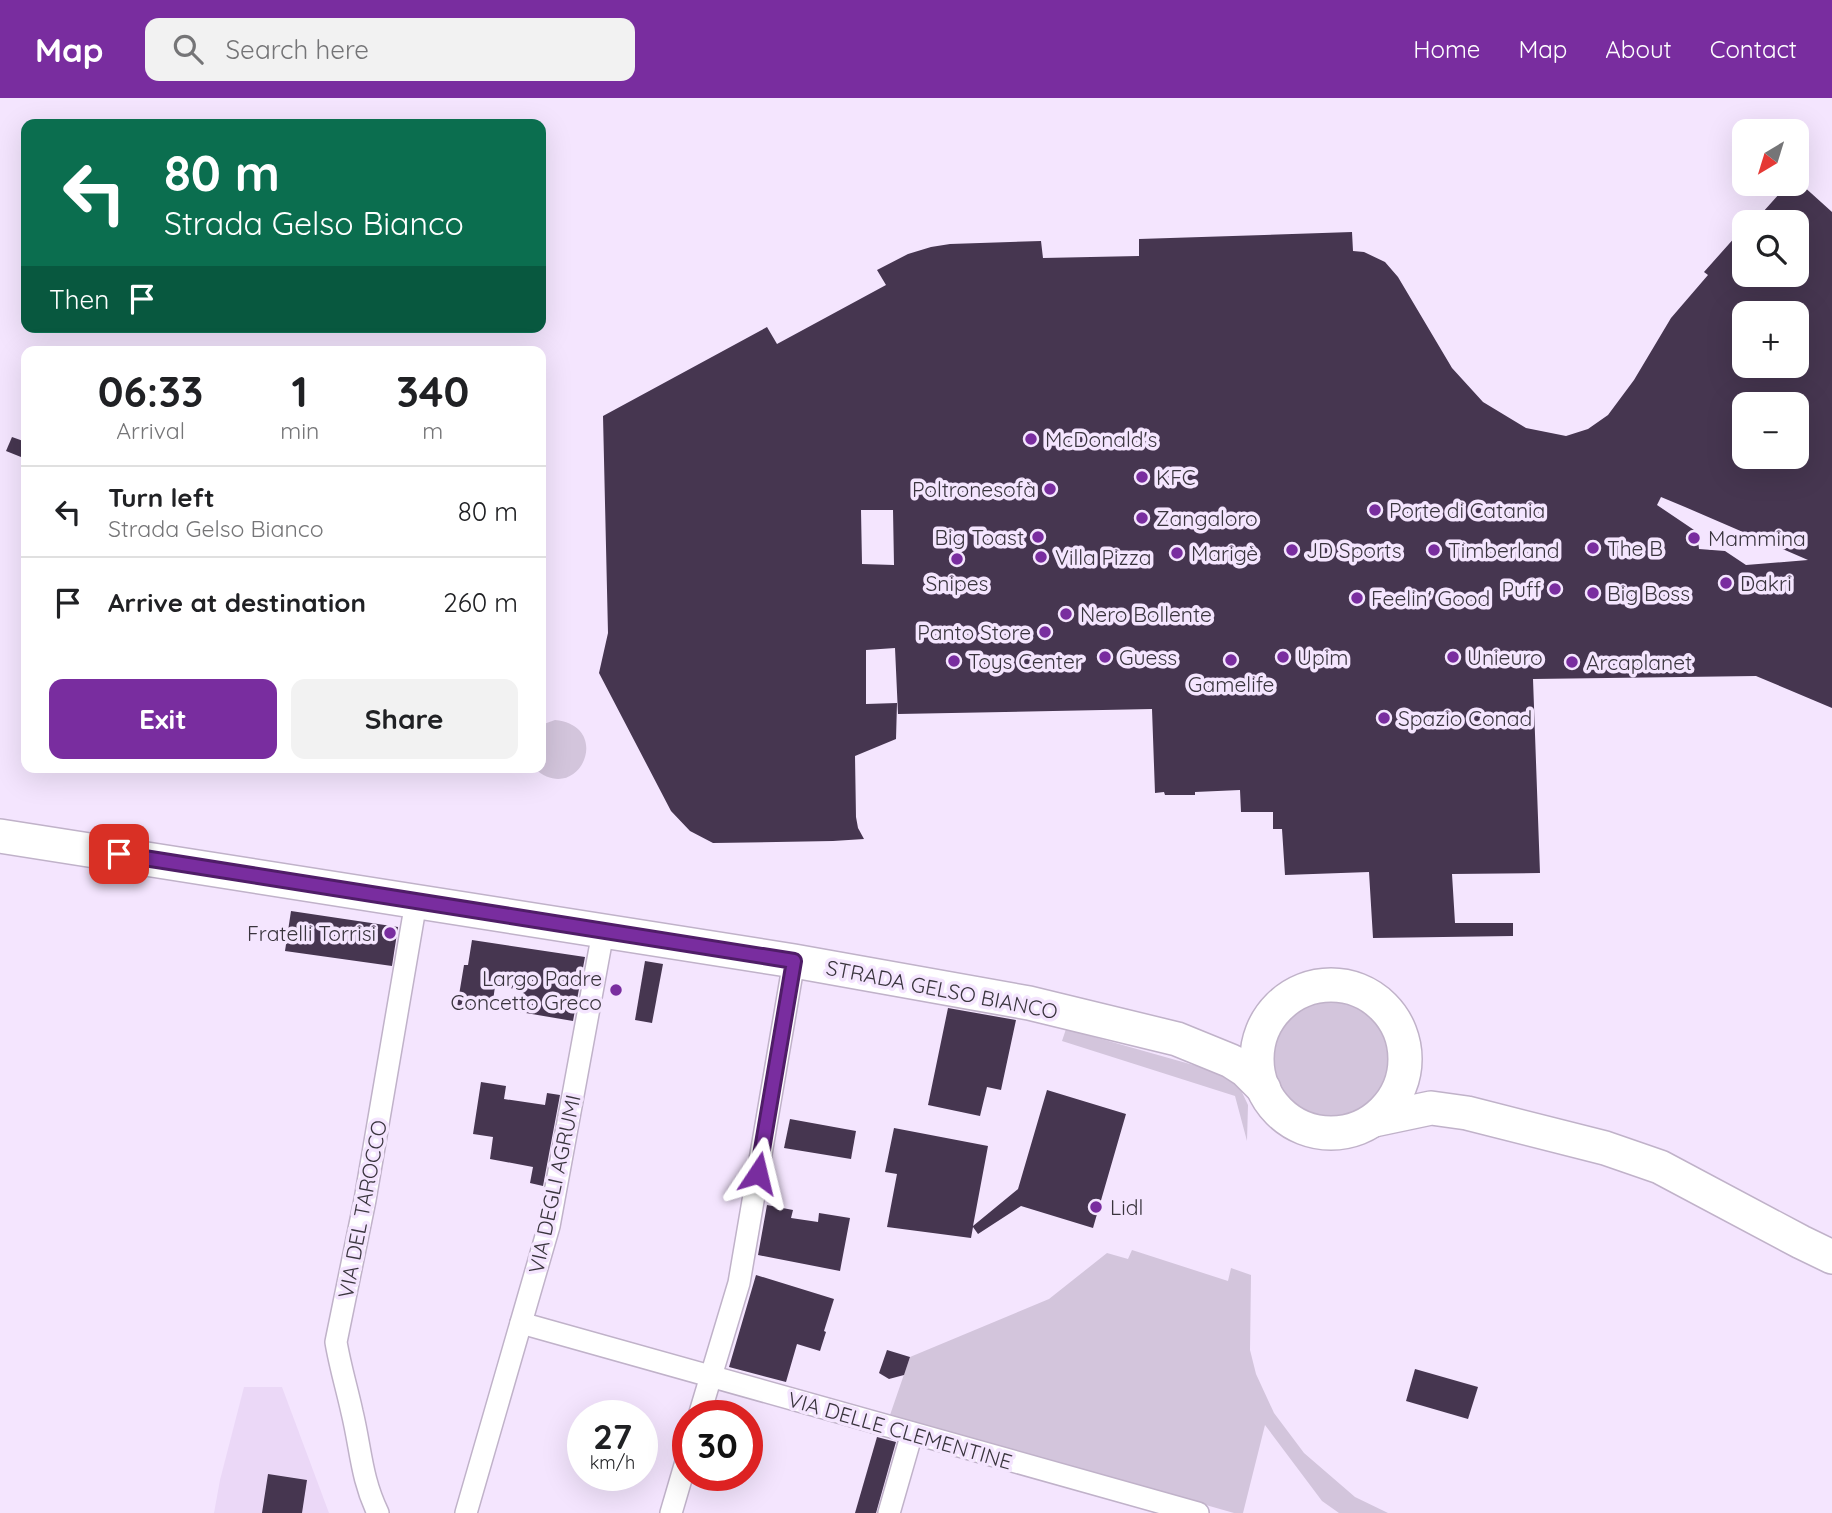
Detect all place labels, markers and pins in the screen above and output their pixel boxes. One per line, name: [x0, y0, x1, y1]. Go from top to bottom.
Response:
place label: McDonald's: [1045, 426, 1157, 452]
marker: McDonald's: [1023, 431, 1039, 447]
place label: KFC: [1156, 464, 1196, 490]
marker: KFC: [1134, 469, 1150, 485]
place label: Poltronesofà: [912, 476, 1036, 502]
marker: Poltronesofà: [1042, 481, 1058, 497]
place label: Porte di Catania: [1389, 497, 1545, 523]
marker: Porte di Catania: [1367, 502, 1383, 518]
place label: Zangaloro: [1156, 505, 1258, 531]
marker: Zangaloro: [1134, 510, 1150, 526]
place label: Big Toast: [934, 524, 1024, 550]
place label: Mammina: [1708, 525, 1806, 551]
marker: Big Toast: [1030, 529, 1046, 545]
marker: Mammina: [1686, 530, 1702, 546]
place label: The B: [1607, 535, 1663, 561]
place label: JD Sports: [1306, 537, 1402, 563]
place label: Timberland: [1448, 537, 1559, 563]
place label: Marigè: [1191, 540, 1258, 566]
marker: The B: [1585, 540, 1601, 556]
marker: JD Sports: [1284, 542, 1300, 558]
marker: Timberland: [1426, 542, 1442, 558]
place label: Villa Pizza: [1055, 544, 1151, 570]
marker: Marigè: [1169, 545, 1185, 561]
marker: Villa Pizza: [1033, 549, 1049, 565]
marker: Snipes: [949, 551, 965, 567]
place label: Snipes: [926, 570, 988, 596]
place label: Dakri: [1740, 570, 1792, 596]
marker: Dakri: [1718, 575, 1734, 591]
place label: Puff: [1502, 576, 1541, 602]
place label: Big Boss: [1607, 580, 1690, 606]
marker: Puff: [1547, 581, 1563, 597]
place label: Feelin' Good: [1371, 585, 1490, 611]
marker: Big Boss: [1585, 585, 1601, 601]
marker: Feelin' Good: [1349, 590, 1365, 606]
place label: Nero Bollente: [1080, 601, 1212, 627]
marker: Nero Bollente: [1058, 606, 1074, 622]
place label: Panto Store: [917, 619, 1031, 645]
marker: Panto Store: [1037, 624, 1053, 640]
place label: Guess: [1119, 644, 1177, 670]
place label: Upim: [1297, 644, 1348, 670]
place label: Unieuro: [1467, 644, 1543, 670]
place label: Toys Center: [968, 648, 1083, 674]
marker: Guess: [1097, 649, 1113, 665]
marker: Upim: [1275, 649, 1291, 665]
marker: Unieuro: [1445, 649, 1461, 665]
place label: Arcaplanet: [1586, 649, 1692, 675]
marker: Gamelife: [1223, 652, 1239, 668]
marker: Toys Center: [946, 653, 962, 669]
marker: Arcaplanet: [1564, 654, 1580, 670]
place label: Gamelife: [1188, 671, 1274, 697]
place label: Spazio Conad: [1398, 705, 1532, 731]
marker: Spazio Conad: [1376, 710, 1392, 726]
pin: [89, 824, 149, 884]
place label: Fratelli Torrisi: [247, 920, 376, 946]
marker: Fratelli Torrisi: [382, 925, 398, 941]
place label: Largo Padre Concetto Greco: [451, 965, 602, 1015]
marker: Largo Padre Concetto Greco: [608, 982, 624, 998]
place label: Lidl: [1110, 1194, 1143, 1220]
marker: Lidl: [1088, 1199, 1104, 1215]

